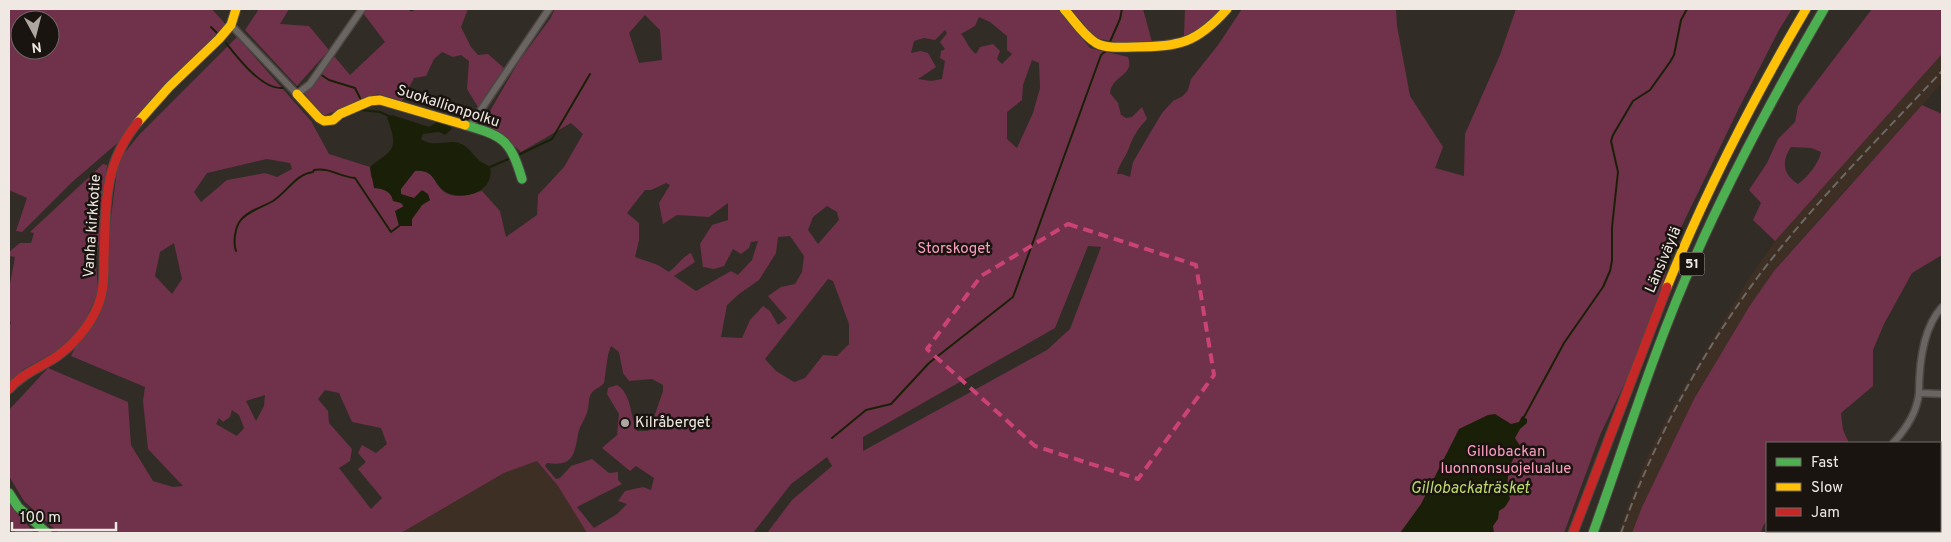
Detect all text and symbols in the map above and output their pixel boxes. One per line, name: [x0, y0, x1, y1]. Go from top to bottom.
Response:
north arrow: [10, 10, 60, 60]
text: N: [30, 37, 42, 55]
street label: Suokallionpolku: [394, 81, 502, 133]
street label: Vanha kirkkotie: [80, 174, 106, 278]
street label: Länsiväylä: [1642, 224, 1686, 296]
park label: Storskoget: [917, 240, 991, 259]
road number: 51: [1680, 252, 1704, 276]
place label: Kilråberget: [635, 414, 710, 433]
marker: Kilråberget: [619, 417, 631, 429]
legend: [1766, 442, 1941, 532]
park label: Gillobackan luonnonsuojelualue: [1441, 443, 1571, 479]
text: Fast: [1811, 454, 1839, 473]
water label: Gillobackaträsket: [1410, 479, 1531, 499]
text: Slow: [1811, 479, 1843, 498]
scale bar: [12, 500, 116, 532]
text: Jam: [1811, 504, 1840, 523]
text: 100 m: [20, 509, 61, 528]

